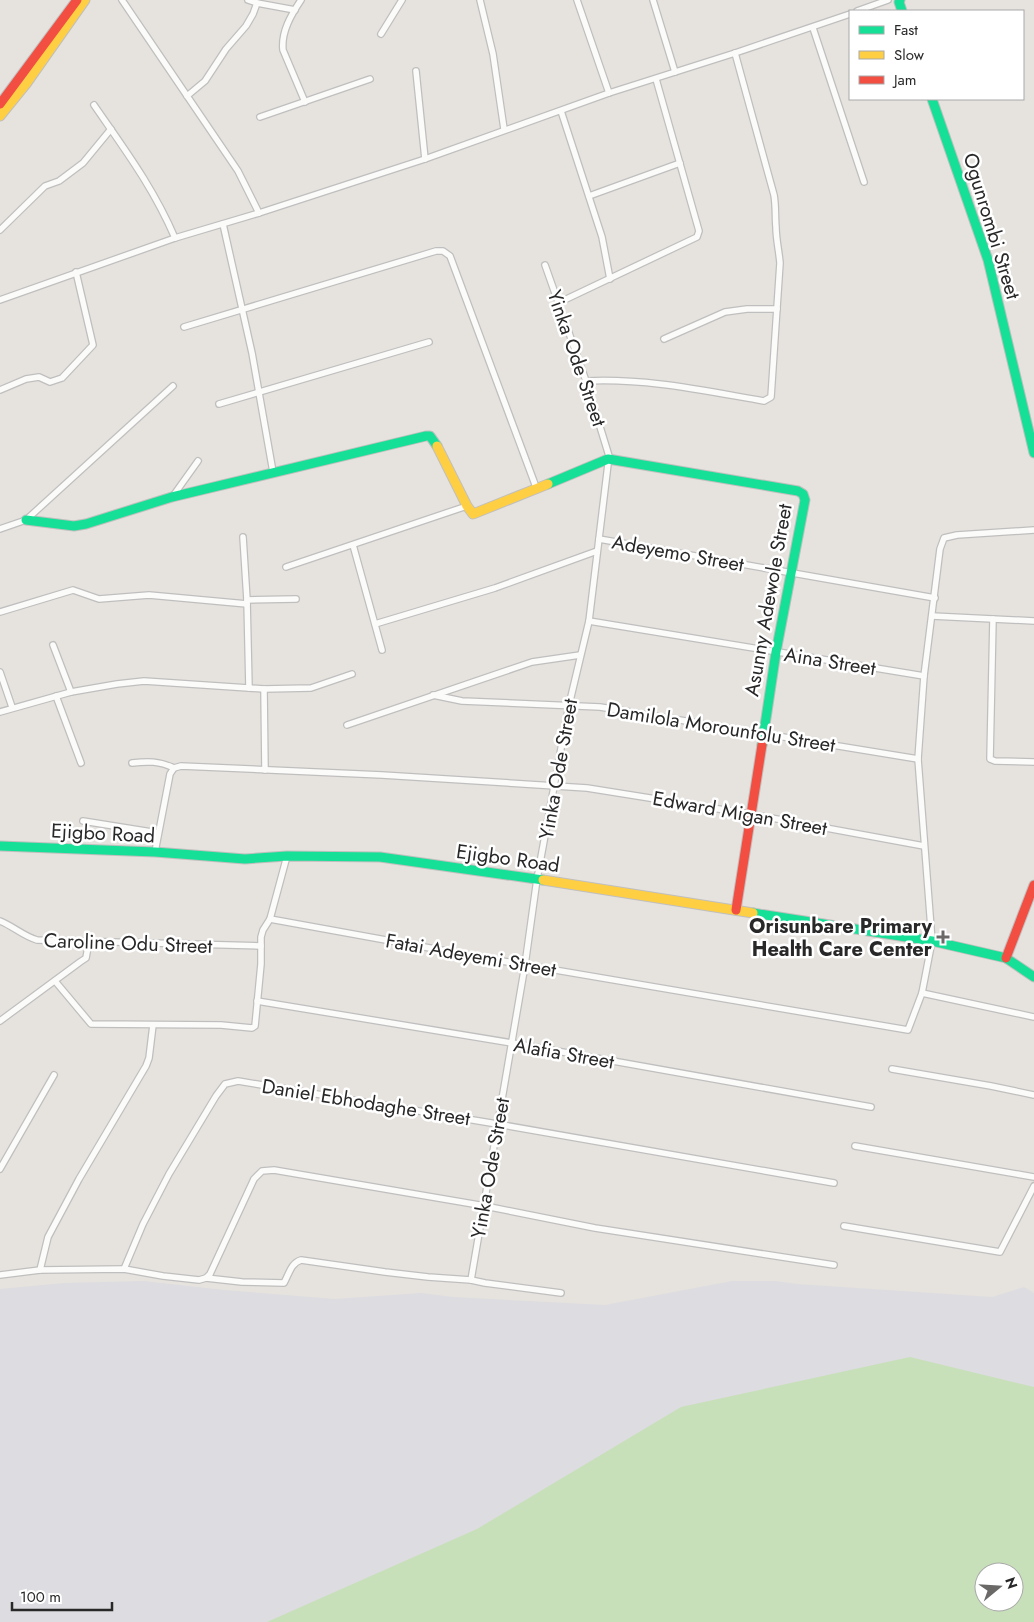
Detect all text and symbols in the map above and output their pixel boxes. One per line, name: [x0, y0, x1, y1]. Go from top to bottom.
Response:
legend: [849, 10, 1024, 100]
text: Fast: [894, 19, 918, 41]
text: Slow: [894, 44, 925, 66]
text: Jam: [892, 69, 917, 91]
street label: Ogunrombi Street: [955, 149, 1028, 303]
street label: Yinka Ode Street: [540, 286, 614, 430]
street label: Asunny Adewole Street: [737, 501, 800, 699]
street label: Adeyemo Street: [610, 528, 746, 579]
street label: Aina Street: [782, 640, 878, 683]
street label: Damilola Morounfolu Street: [605, 695, 837, 760]
street label: Yinka Ode Street: [532, 696, 585, 842]
street label: Edward Migan Street: [650, 784, 830, 843]
street label: Ejigbo Road: [50, 816, 156, 851]
street label: Ejigbo Road: [454, 837, 561, 880]
place label: Orisunbare Primary Health Care Center: [749, 912, 933, 964]
street label: Caroline Odu Street: [43, 926, 213, 961]
street label: Fatai Adeyemi Street: [383, 926, 559, 985]
marker: Orisunbare Primary Health Care Center: [936, 930, 950, 944]
street label: Alafia Street: [511, 1030, 617, 1077]
street label: Daniel Ebhodaghe Street: [260, 1072, 472, 1133]
street label: Yinka Ode Street: [464, 1095, 517, 1241]
north arrow: [974, 1562, 1024, 1612]
text: N: [1000, 1575, 1023, 1591]
scale bar: [12, 1580, 112, 1612]
text: 100 m: [20, 1586, 61, 1608]

